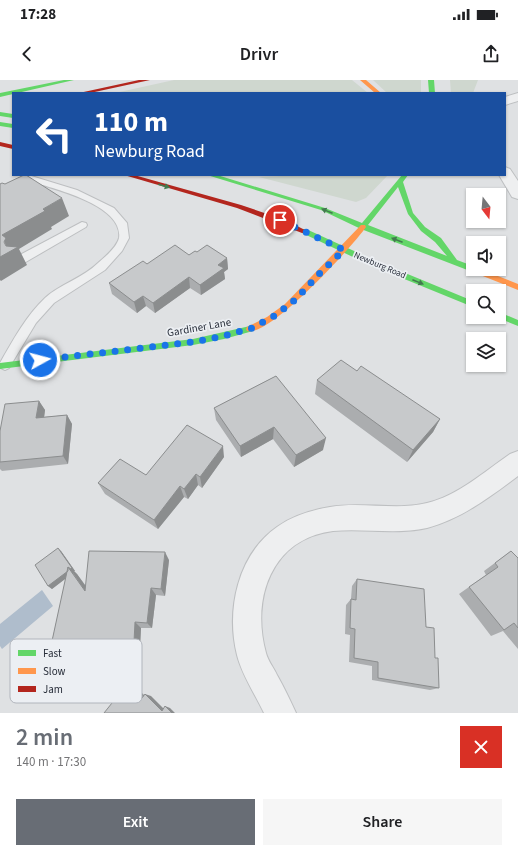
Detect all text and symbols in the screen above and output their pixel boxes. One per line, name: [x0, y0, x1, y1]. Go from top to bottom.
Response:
text: 17:28: [20, 4, 56, 25]
text: Drivr: [240, 42, 278, 67]
icon: back: [16, 43, 38, 65]
icon: share: [480, 43, 502, 65]
text: 110 m: [94, 102, 168, 142]
icon: left: [28, 108, 80, 160]
text: Newburg Road: [94, 139, 205, 164]
one-way arrow: [158, 183, 170, 189]
north arrow: [466, 188, 506, 228]
map controls: [466, 188, 506, 372]
pin: [263, 203, 297, 237]
one-way arrow: [320, 208, 332, 214]
icon: arrive: [269, 209, 291, 231]
button: sound: [466, 236, 506, 276]
one-way arrow: [391, 237, 403, 243]
street label: Newburg Road: [352, 249, 408, 282]
one-way arrow: [413, 279, 425, 285]
button: search: [466, 284, 506, 324]
street label: Gardiner Lane: [166, 314, 233, 340]
button: layers: [466, 332, 506, 372]
position arrow: [19, 339, 61, 381]
legend: [10, 639, 142, 703]
text: Fast: [43, 646, 62, 661]
text: Slow: [43, 664, 66, 679]
text: Jam: [43, 682, 63, 697]
text: 2 min: [16, 720, 73, 755]
button: close: [460, 726, 502, 768]
text: 140 m · 17:30: [16, 753, 86, 771]
button: Exit: [16, 799, 255, 845]
button: Share: [263, 799, 502, 845]

